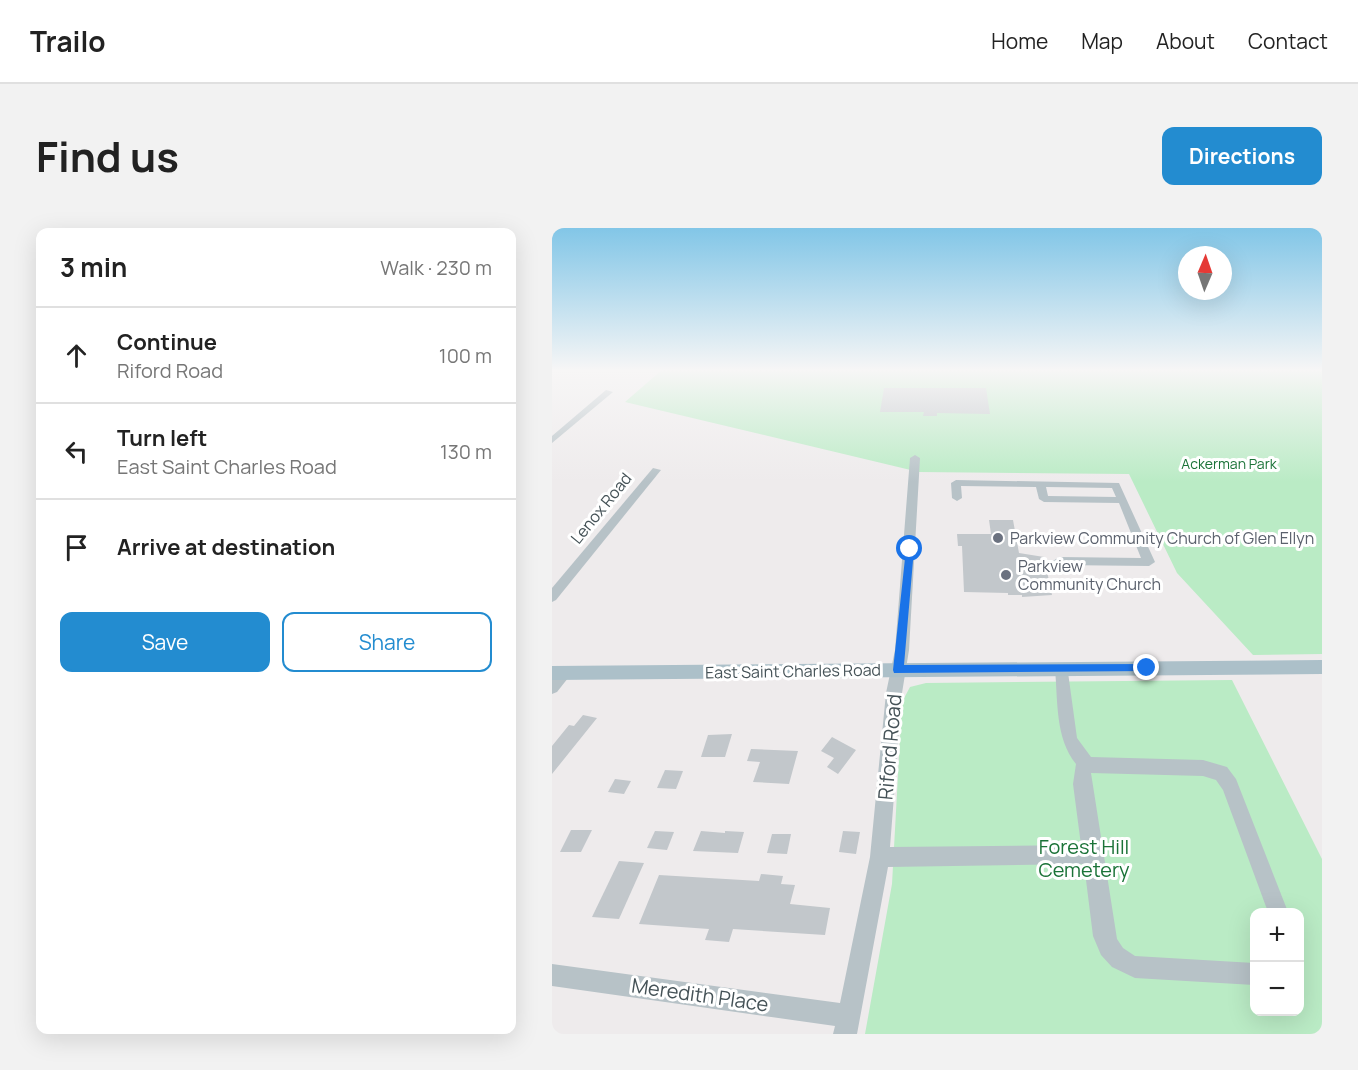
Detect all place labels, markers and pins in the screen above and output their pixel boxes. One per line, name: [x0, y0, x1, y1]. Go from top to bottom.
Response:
place label: Parkview Community Church of Glen Ellyn: [1010, 527, 1314, 549]
marker: Parkview Community Church of Glen Ellyn: [991, 531, 1005, 545]
place label: Parkview Community Church: [1018, 555, 1161, 595]
marker: Parkview Community Church: [999, 568, 1013, 582]

